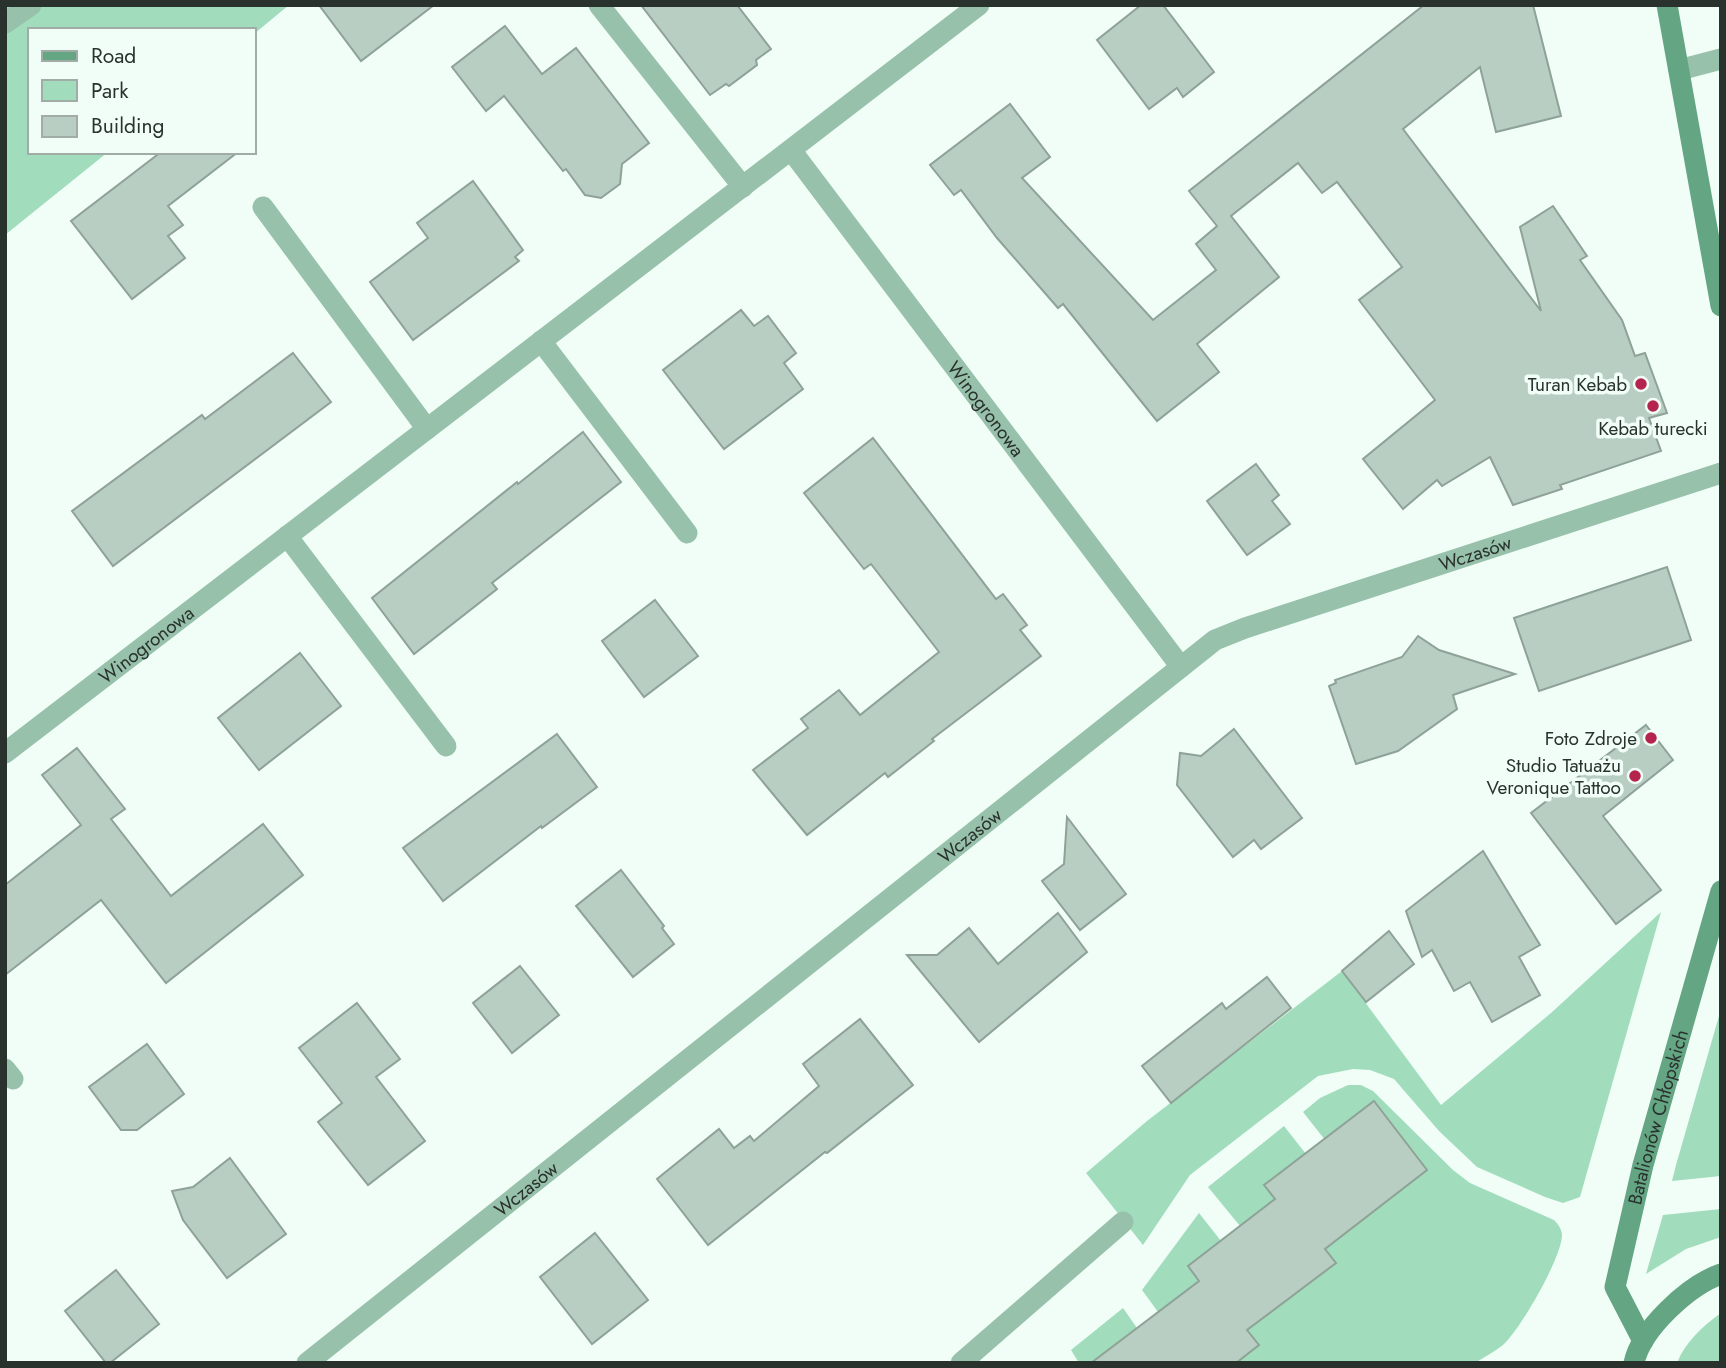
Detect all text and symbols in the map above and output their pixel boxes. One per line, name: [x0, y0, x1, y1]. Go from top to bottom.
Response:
legend: [28, 28, 256, 154]
text: Road: [91, 41, 136, 71]
text: Park: [91, 76, 129, 106]
text: Building: [91, 111, 164, 141]
street label: Winogronowa: [941, 355, 1031, 462]
place label: Turan Kebab: [1528, 371, 1627, 398]
marker: Turan Kebab: [1633, 376, 1649, 392]
marker: Kebab turecki: [1645, 398, 1661, 414]
place label: Kebab turecki: [1598, 415, 1708, 442]
street label: Wczasów: [1435, 529, 1515, 578]
street label: Winogronowa: [93, 599, 199, 690]
place label: Foto Zdroje: [1545, 725, 1637, 752]
marker: Foto Zdroje: [1643, 730, 1659, 746]
place label: Studio Tatuażu Veronique Tattoo: [1486, 752, 1621, 801]
marker: Studio Tatuażu Veronique Tattoo: [1627, 768, 1643, 784]
street label: Wczasów: [932, 801, 1007, 869]
street label: Batalionów Chłopskich: [1621, 1026, 1694, 1207]
street label: Wczasów: [488, 1155, 564, 1222]

